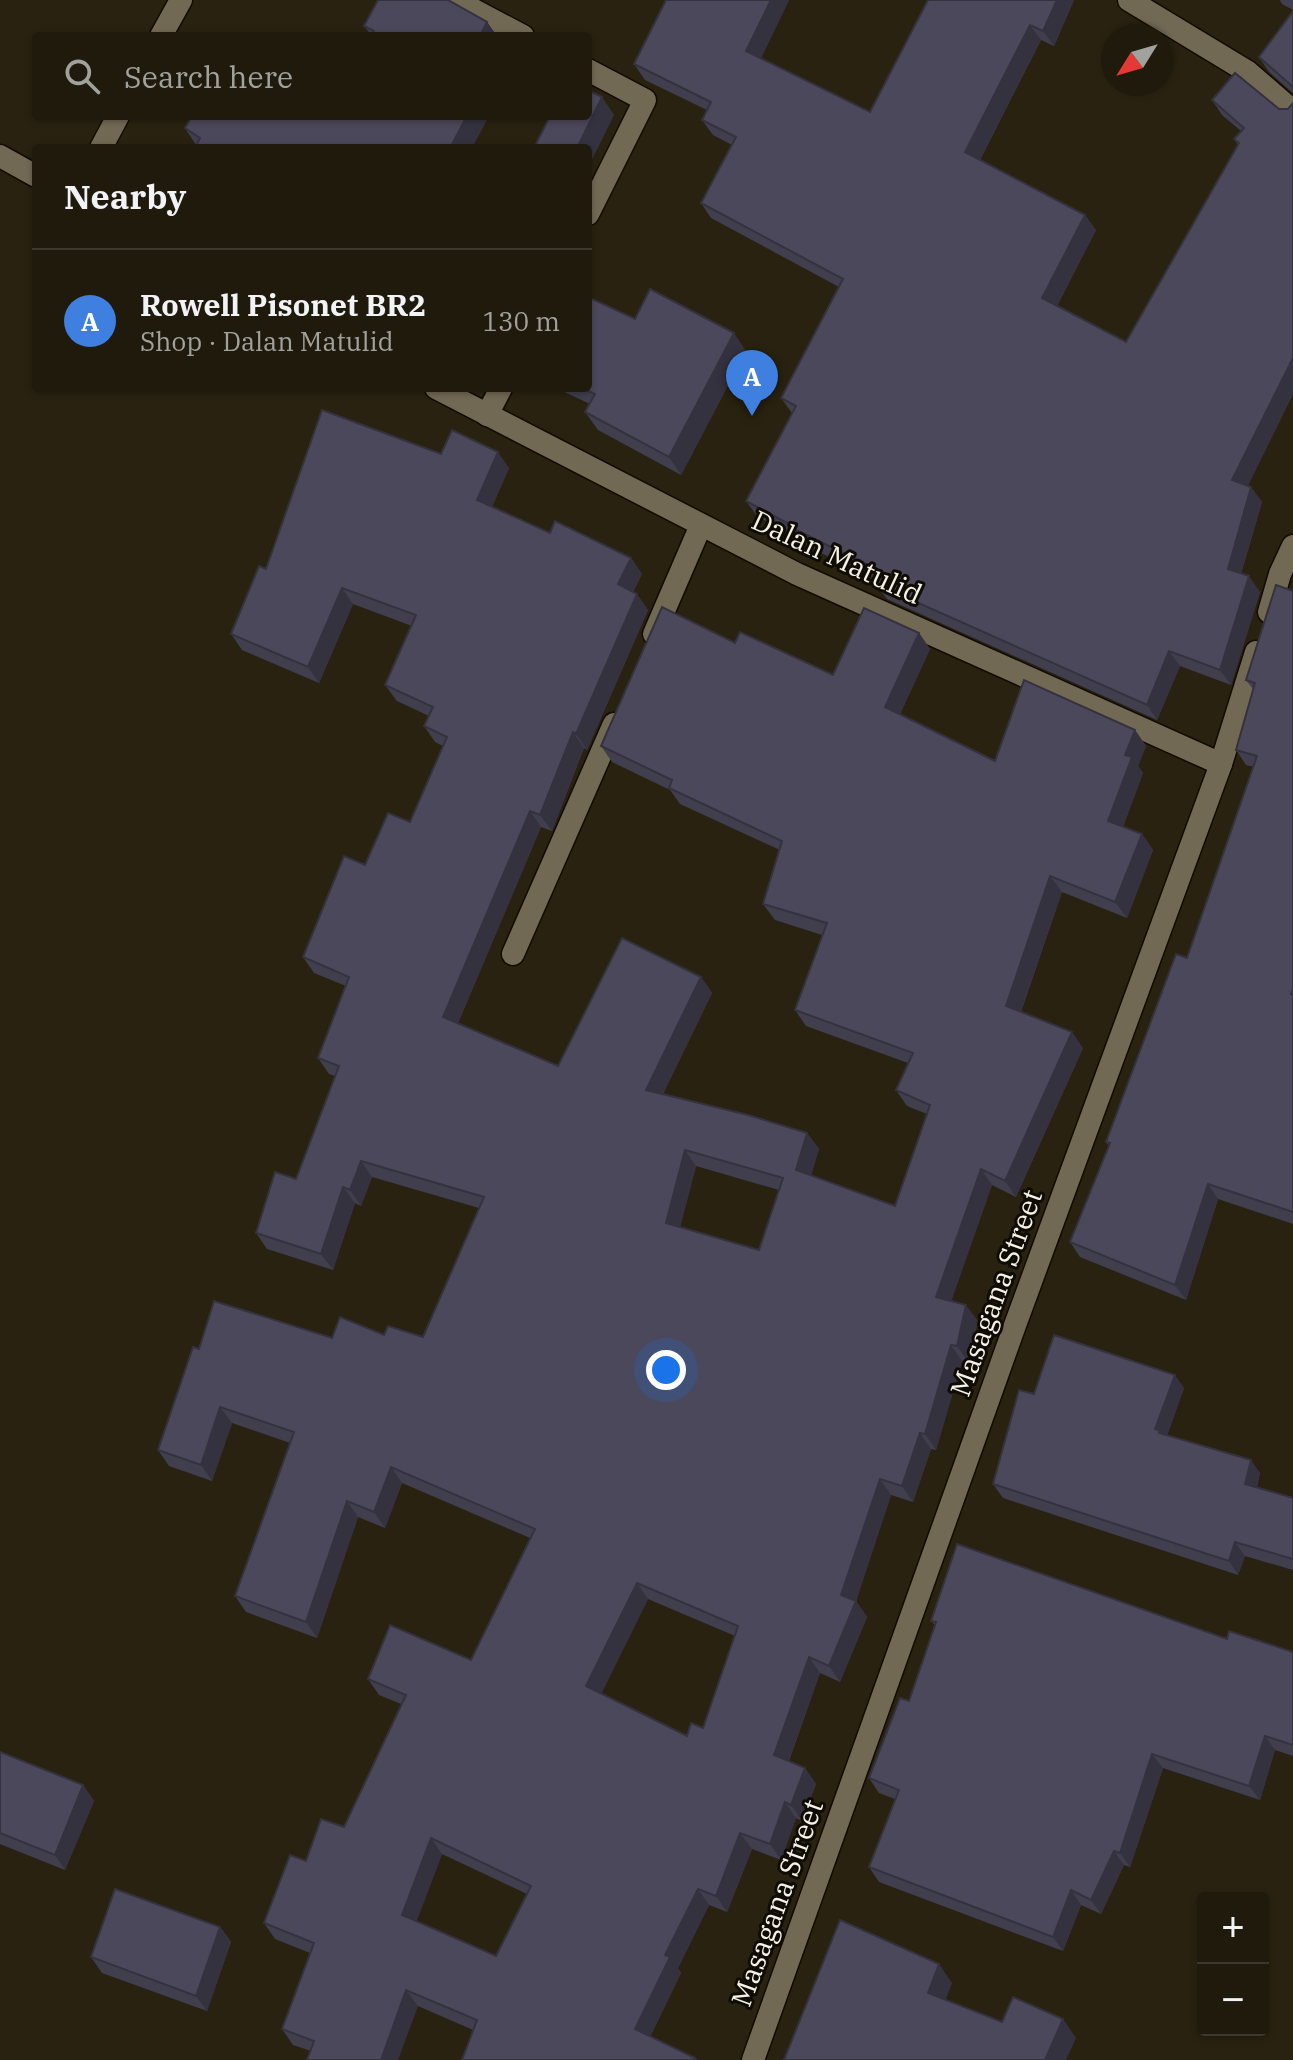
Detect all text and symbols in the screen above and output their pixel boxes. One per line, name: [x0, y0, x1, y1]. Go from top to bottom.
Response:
north arrow: [1101, 24, 1173, 96]
search box: [32, 32, 592, 120]
icon: search: [60, 54, 104, 98]
text: Search here: [124, 57, 293, 96]
text: Nearby: [64, 174, 186, 218]
text: Rowell Pisonet BR2: [140, 285, 426, 324]
text: A: [81, 304, 99, 338]
text: 130 m: [482, 304, 560, 338]
text: Shop · Dalan Matulid: [140, 324, 393, 358]
pin: A: [726, 350, 778, 416]
street label: Dalan Matulid: [746, 501, 928, 612]
street label: Masagana Street: [941, 1184, 1050, 1401]
your location: [646, 1350, 686, 1390]
street label: Masagana Street: [722, 1794, 831, 2011]
map controls: [1197, 1892, 1269, 2036]
button: +: [1197, 1892, 1269, 1964]
button: −: [1197, 1964, 1269, 2036]

